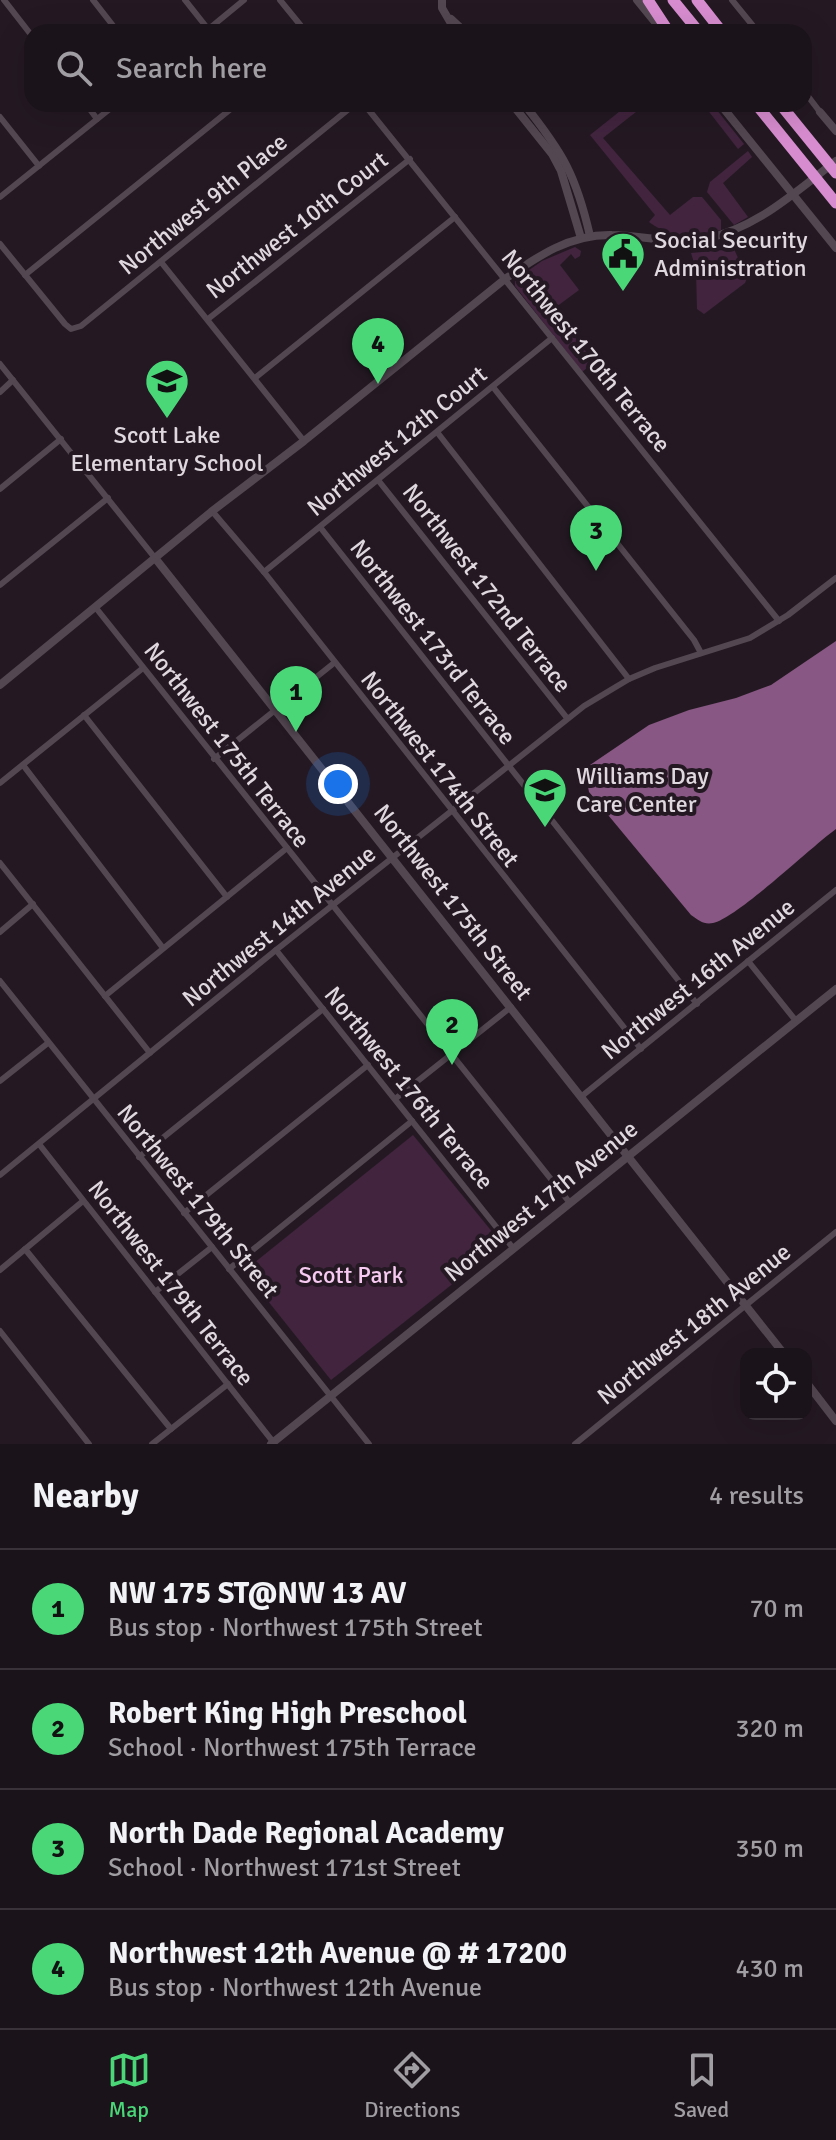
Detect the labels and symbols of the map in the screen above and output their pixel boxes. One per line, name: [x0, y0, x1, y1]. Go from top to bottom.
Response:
street label: Northwest 9th Place: [113, 127, 293, 281]
street label: Northwest 10th Court: [200, 145, 394, 305]
place label: Social Security Administration: [654, 225, 808, 283]
public building icon: Social Security Administration: [599, 230, 647, 293]
street label: Northwest 170th Terrace: [495, 243, 677, 459]
pin: 4: [352, 318, 404, 384]
school or university icon: Scott Lake Elementary School: [143, 357, 191, 420]
street label: Northwest 12th Court: [301, 359, 493, 523]
place label: Scott Lake Elementary School: [71, 420, 263, 478]
street label: Northwest 172nd Terrace: [396, 478, 578, 698]
pin: 3: [570, 505, 622, 571]
street label: Northwest 173rd Terrace: [343, 533, 523, 751]
street label: Northwest 175th Terrace: [138, 637, 316, 853]
street label: Northwest 174th Street: [354, 665, 526, 873]
pin: 1: [270, 666, 322, 732]
place label: Williams Day Care Center: [576, 761, 709, 819]
your location: [318, 764, 358, 804]
school or university icon: Williams Day Care Center: [521, 766, 569, 829]
street label: Northwest 175th Street: [367, 798, 539, 1006]
street label: Northwest 14th Avenue: [176, 839, 382, 1013]
street label: Northwest 16th Avenue: [595, 892, 801, 1066]
street label: Northwest 176th Terrace: [318, 980, 500, 1196]
pin: 2: [426, 999, 478, 1065]
street label: Northwest 179th Street: [111, 1098, 285, 1304]
street label: Northwest 17th Avenue: [438, 1114, 644, 1288]
street label: Northwest 179th Terrace: [81, 1174, 261, 1392]
street label: Northwest 18th Avenue: [591, 1237, 797, 1411]
park label: Scott Park: [299, 1260, 403, 1290]

